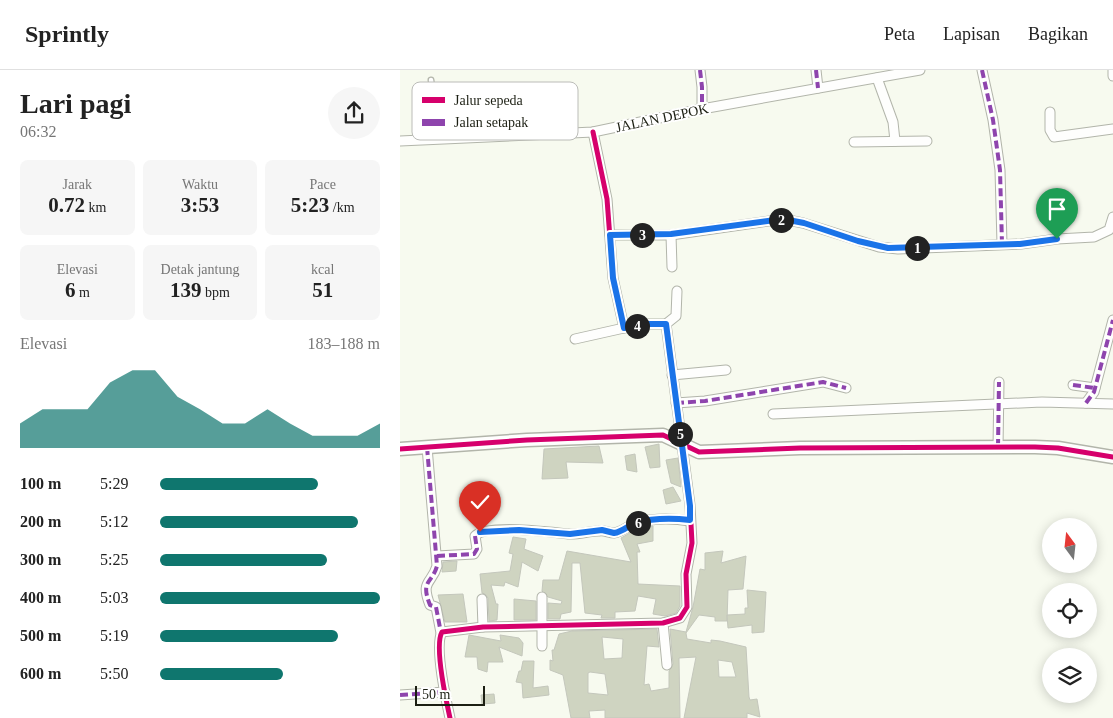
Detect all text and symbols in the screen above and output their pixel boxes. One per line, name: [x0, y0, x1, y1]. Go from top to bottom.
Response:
text: Sprintly: [25, 21, 109, 47]
text: Peta: [884, 24, 915, 44]
text: Lapisan: [943, 24, 1000, 44]
text: Bagikan: [1028, 24, 1088, 44]
legend: [412, 82, 578, 140]
button: share: [328, 87, 380, 139]
text: Lari pagi: [20, 88, 131, 119]
text: Jalur sepeda: [454, 93, 524, 108]
street label: JALAN DEPOK: [614, 101, 710, 135]
text: Jalan setapak: [454, 115, 528, 130]
text: 06:32: [20, 123, 56, 140]
text: Jarak: [63, 177, 92, 192]
text: Waktu: [182, 177, 218, 192]
text: Pace: [309, 177, 336, 192]
pin: [1036, 188, 1078, 239]
text: 0.72: [48, 193, 85, 217]
text: 3:53: [181, 193, 219, 217]
text: 5:23: [291, 193, 329, 217]
icon: arrive: [1043, 195, 1071, 223]
text: km: [85, 200, 106, 215]
text: /km: [329, 200, 355, 215]
pin: 2: [768, 208, 794, 232]
text: 2: [778, 213, 785, 228]
pin: 3: [630, 222, 654, 248]
text: 3: [639, 228, 646, 243]
pin: 1: [904, 236, 930, 260]
text: 1: [914, 241, 921, 256]
text: Elevasi: [57, 262, 98, 277]
text: Detak jantung: [161, 262, 239, 277]
text: kcal: [311, 262, 334, 277]
text: 6: [65, 278, 75, 302]
text: 139: [170, 278, 202, 302]
text: 51: [312, 278, 333, 302]
text: m: [75, 285, 90, 300]
text: bpm: [202, 285, 230, 300]
pin: 4: [624, 314, 650, 338]
text: 4: [634, 319, 641, 334]
text: Elevasi: [20, 335, 67, 352]
text: 183–188 m: [308, 335, 380, 352]
pin: 5: [668, 422, 692, 446]
text: 5: [677, 427, 684, 442]
text: 100 m: [20, 475, 61, 492]
text: 5:29: [100, 475, 128, 492]
pin: [459, 481, 501, 532]
icon: check: [466, 488, 494, 516]
pin: 6: [626, 510, 650, 536]
text: 200 m: [20, 513, 61, 530]
text: 5:12: [100, 513, 128, 530]
text: 6: [635, 516, 642, 531]
north arrow: [1042, 518, 1098, 572]
map controls: [1042, 518, 1097, 703]
text: 300 m: [20, 551, 61, 568]
text: 5:25: [100, 551, 128, 568]
button: locate: [1042, 583, 1097, 638]
text: 400 m: [20, 589, 61, 606]
text: 5:03: [100, 589, 128, 606]
text: 500 m: [20, 627, 61, 644]
text: 5:19: [100, 627, 128, 644]
button: layers: [1042, 648, 1097, 703]
text: 600 m: [20, 665, 61, 682]
text: 5:50: [100, 665, 128, 682]
scale bar: [415, 683, 485, 706]
text: 50 m: [422, 687, 450, 702]

